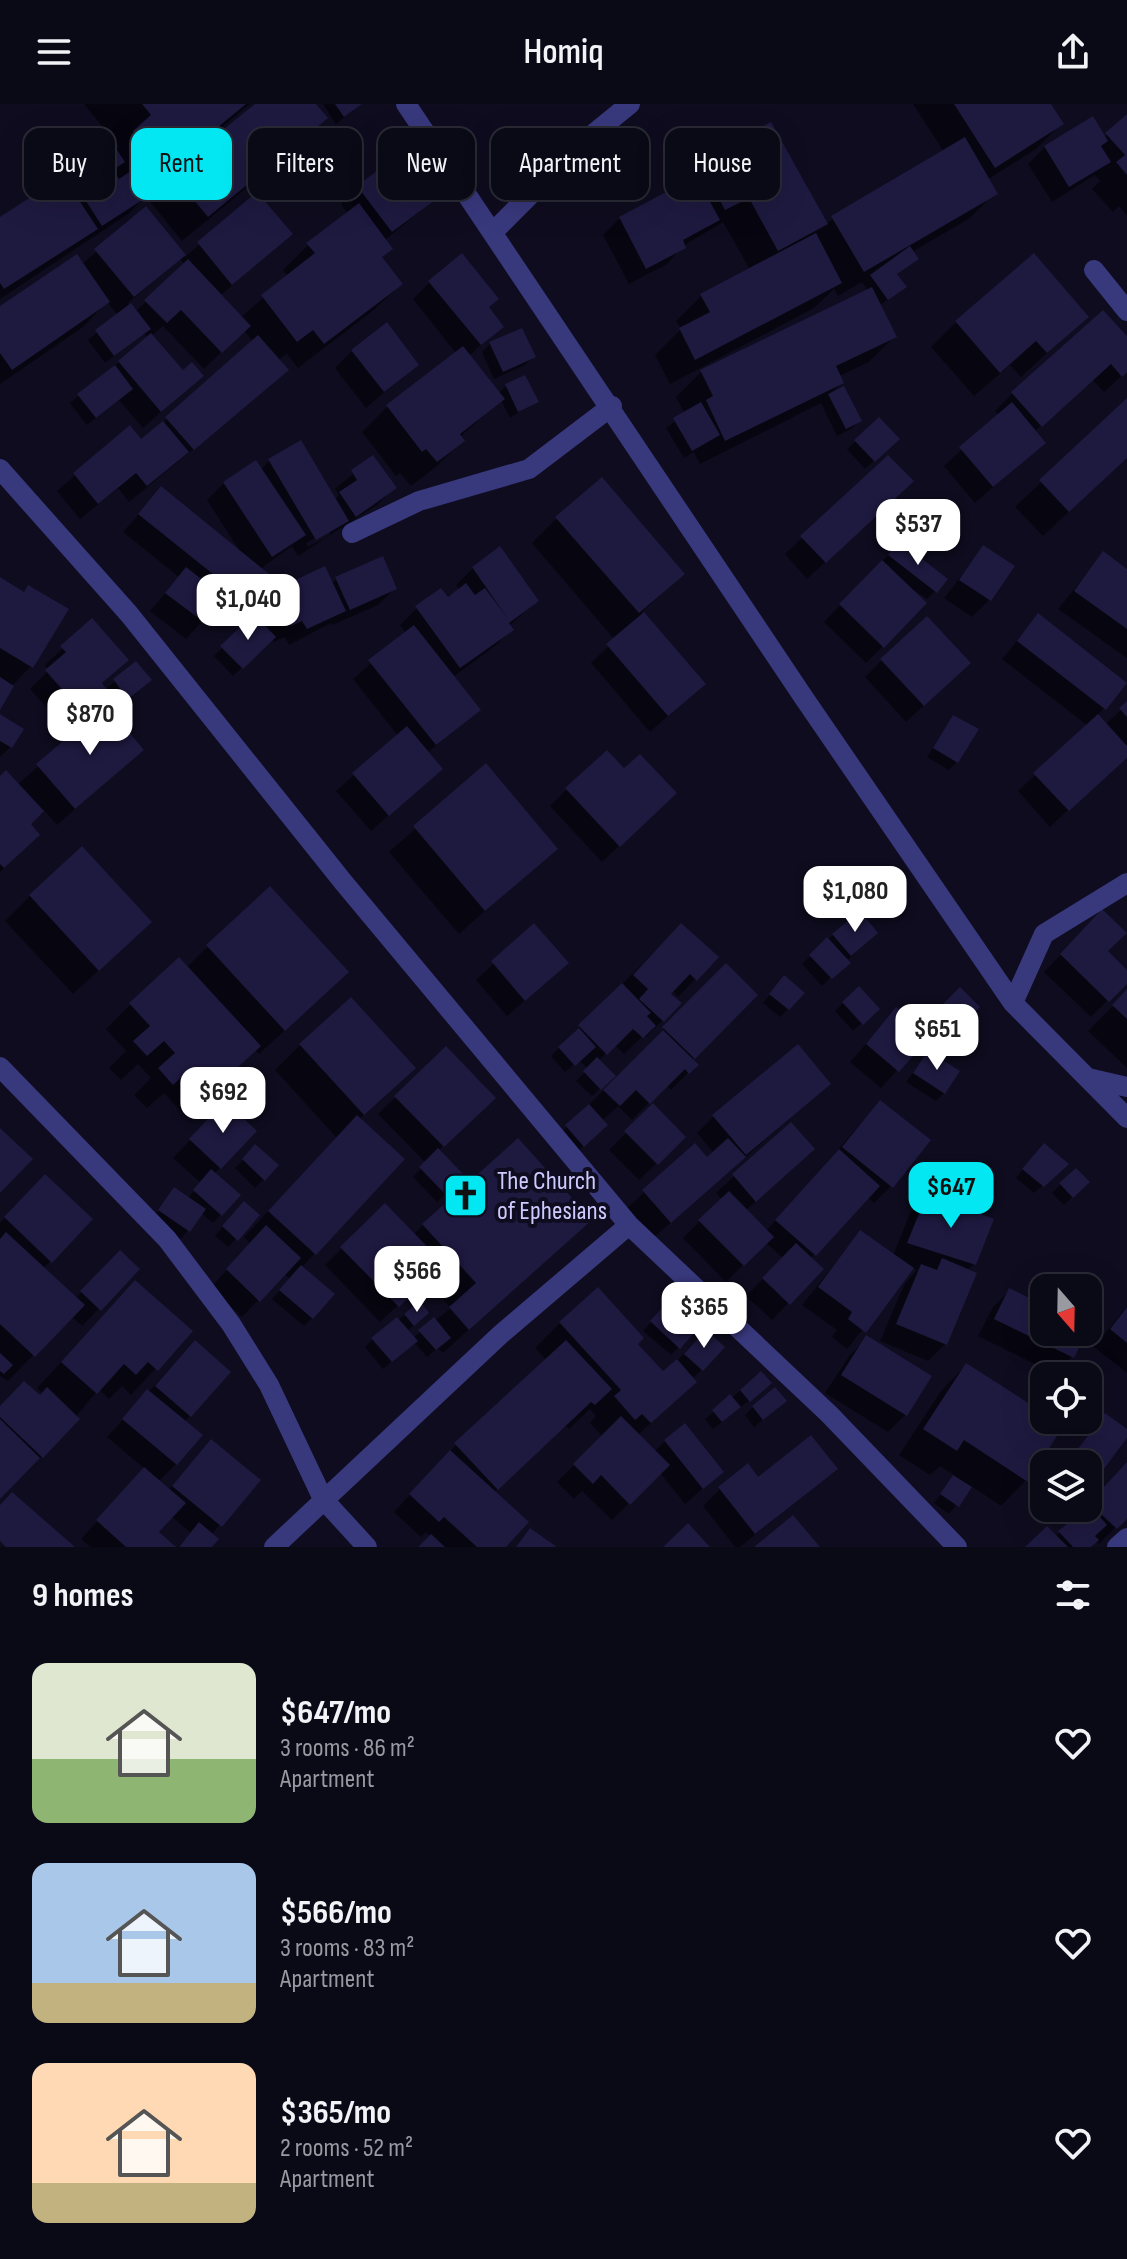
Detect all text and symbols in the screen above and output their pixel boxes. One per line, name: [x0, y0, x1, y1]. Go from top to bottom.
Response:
icon: menu: [32, 30, 76, 74]
icon: share: [1051, 30, 1095, 74]
text: Homiq: [523, 31, 604, 74]
chip: Buy: [24, 128, 115, 200]
chip: Rent: [131, 128, 232, 200]
chip: Filters: [248, 128, 362, 200]
chip: New: [378, 128, 475, 200]
chip: Apartment: [491, 128, 649, 200]
chip: House: [665, 128, 780, 200]
pin: $537: [871, 499, 965, 567]
text: $537: [894, 509, 942, 540]
pin: $1,040: [183, 574, 313, 642]
text: $1,040: [215, 584, 281, 615]
pin: $870: [43, 689, 137, 757]
text: $870: [65, 699, 115, 730]
pin: $1,080: [790, 866, 920, 934]
text: $1,080: [822, 876, 888, 907]
pin: $651: [890, 1004, 984, 1072]
text: $651: [913, 1014, 961, 1045]
pin: $692: [176, 1067, 270, 1135]
text: $692: [198, 1077, 248, 1108]
pin: $647: [904, 1162, 998, 1230]
place label: The Church of Ephesians: [497, 1166, 607, 1227]
church icon: The Church of Ephesians: [442, 1171, 490, 1219]
text: $647: [927, 1172, 975, 1203]
pin: $566: [370, 1246, 464, 1314]
text: $566: [392, 1256, 442, 1287]
north arrow: [1030, 1274, 1102, 1346]
map controls: [1030, 1274, 1102, 1522]
pin: $365: [657, 1282, 751, 1350]
text: $365: [680, 1292, 728, 1323]
button: locate: [1030, 1362, 1102, 1434]
button: layers: [1030, 1450, 1102, 1522]
icon: filters: [1051, 1573, 1095, 1617]
text: 9 homes: [32, 1575, 133, 1616]
text: $647/mo: [280, 1692, 391, 1733]
icon: home: [96, 1695, 192, 1791]
icon: heart: [1051, 1721, 1095, 1765]
text: 3 rooms · 86 m²: [280, 1733, 415, 1764]
text: Apartment: [280, 1764, 374, 1795]
text: $566/mo: [280, 1892, 392, 1933]
icon: home: [96, 1895, 192, 1991]
icon: heart: [1051, 1921, 1095, 1965]
text: 3 rooms · 83 m²: [280, 1933, 414, 1964]
text: Apartment: [280, 1964, 374, 1995]
text: $365/mo: [280, 2092, 391, 2133]
icon: home: [96, 2095, 192, 2191]
icon: heart: [1051, 2121, 1095, 2165]
text: 2 rooms · 52 m²: [280, 2133, 413, 2164]
text: Apartment: [280, 2164, 374, 2195]

